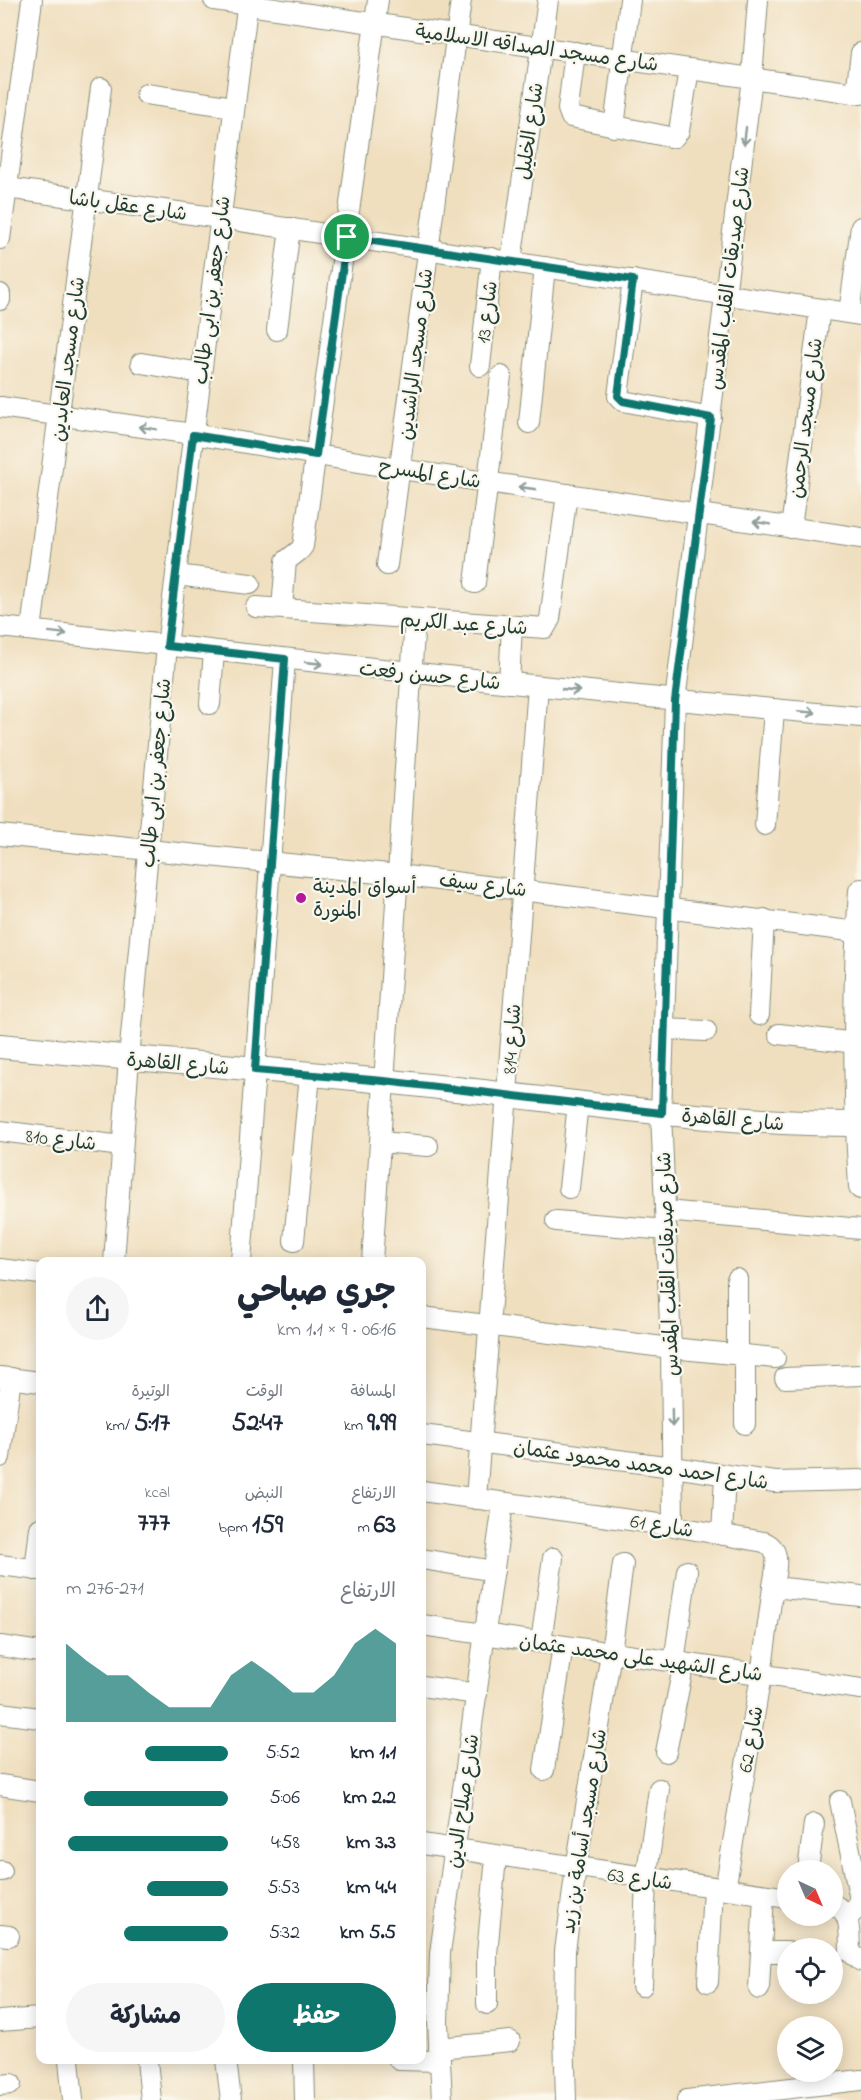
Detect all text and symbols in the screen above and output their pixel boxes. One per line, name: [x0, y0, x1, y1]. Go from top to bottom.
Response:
street label: شارع مسجد الصداقه الاسلامية: [413, 18, 660, 81]
street label: شارع الخليل: [510, 81, 553, 182]
one-way arrow: [739, 126, 750, 145]
street label: شارع صديقات القلب المقدس: [702, 165, 759, 392]
street label: شارع عقل باشا: [67, 185, 189, 230]
street label: شارع جعفر بن ابى طالب: [188, 194, 239, 386]
pin: [321, 211, 372, 262]
icon: arrive: [330, 220, 363, 253]
street label: شارع مسجد الراشدين: [393, 267, 442, 442]
street label: شارع مسجد العابدين: [45, 275, 94, 444]
street label: شارع 13: [470, 279, 507, 345]
street label: شارع مسجد الرحمن: [783, 336, 832, 500]
one-way arrow: [139, 422, 158, 433]
street label: شارع المسرح: [376, 453, 483, 498]
one-way arrow: [518, 482, 538, 493]
one-way arrow: [752, 517, 772, 528]
street label: شارع عبد الكريم: [399, 607, 529, 644]
one-way arrow: [48, 628, 68, 639]
street label: شارع حسن رفعت: [358, 656, 502, 699]
one-way arrow: [304, 657, 324, 668]
street label: شارع جعفر بن ابى طالب: [135, 677, 180, 869]
one-way arrow: [561, 685, 580, 696]
one-way arrow: [796, 707, 816, 718]
street label: شارع سيف: [437, 867, 528, 906]
place label: أسواق المدينة المنورة: [313, 874, 416, 926]
marker: أسواق المدينة المنورة: [294, 891, 308, 905]
street label: شارع 814: [497, 1003, 530, 1075]
street label: شارع القاهرة: [125, 1047, 230, 1084]
street label: شارع القاهرة: [680, 1103, 785, 1140]
street label: شارع 810: [24, 1123, 98, 1160]
street label: شارع صديقات القلب المقدس: [651, 1151, 688, 1377]
text: جري صباحي: [237, 1269, 396, 1317]
button: share: [66, 1277, 129, 1340]
text: 06:16 · 9 × 1.1 km: [277, 1316, 396, 1345]
text: الوتيرة: [131, 1380, 170, 1404]
text: الوقت: [246, 1380, 283, 1404]
text: المسافة: [350, 1380, 396, 1404]
text: 5:17: [134, 1405, 170, 1443]
text: 52:47: [232, 1405, 283, 1443]
text: 9.99: [367, 1405, 396, 1443]
one-way arrow: [666, 1408, 678, 1428]
text: /km: [106, 1414, 134, 1438]
text: km: [344, 1414, 367, 1438]
street label: شارع احمد محمد محمود عثمان: [511, 1434, 770, 1499]
text: kcal: [145, 1481, 170, 1505]
text: النبض: [245, 1482, 283, 1506]
text: الارتفاع: [351, 1482, 396, 1506]
text: 777: [138, 1505, 170, 1543]
text: 159: [252, 1507, 283, 1545]
text: 63: [374, 1507, 396, 1545]
street label: شارع 61: [628, 1508, 695, 1547]
text: bpm: [218, 1516, 252, 1540]
text: m: [357, 1516, 374, 1540]
text: 271–276 m: [66, 1575, 144, 1604]
text: الارتفاع: [340, 1578, 396, 1607]
street label: شارع الشهيد على محمد عثمان: [517, 1628, 764, 1691]
street label: شارع 62: [732, 1704, 773, 1775]
street label: شارع مسجد أسامة بن زيد: [555, 1727, 616, 1936]
street label: شارع صلاح الدين: [441, 1732, 488, 1870]
text: 5:52: [265, 1739, 300, 1768]
text: 1.1 km: [350, 1739, 396, 1768]
text: 5:06: [269, 1784, 300, 1813]
text: 2.2 km: [343, 1784, 396, 1813]
text: 4:58: [271, 1829, 300, 1858]
text: 3.3 km: [346, 1829, 396, 1858]
north arrow: [777, 1860, 843, 1926]
map controls: [777, 1860, 843, 2082]
street label: شارع 63: [605, 1862, 674, 1899]
text: 5:53: [267, 1874, 300, 1903]
text: 4.4 km: [346, 1874, 396, 1903]
text: 5:32: [269, 1919, 300, 1948]
text: 5.5 km: [340, 1919, 396, 1948]
button: locate: [777, 1938, 843, 2004]
button: مشاركة: [66, 1983, 225, 2052]
button: حفظ: [237, 1983, 396, 2052]
button: layers: [777, 2016, 843, 2082]

